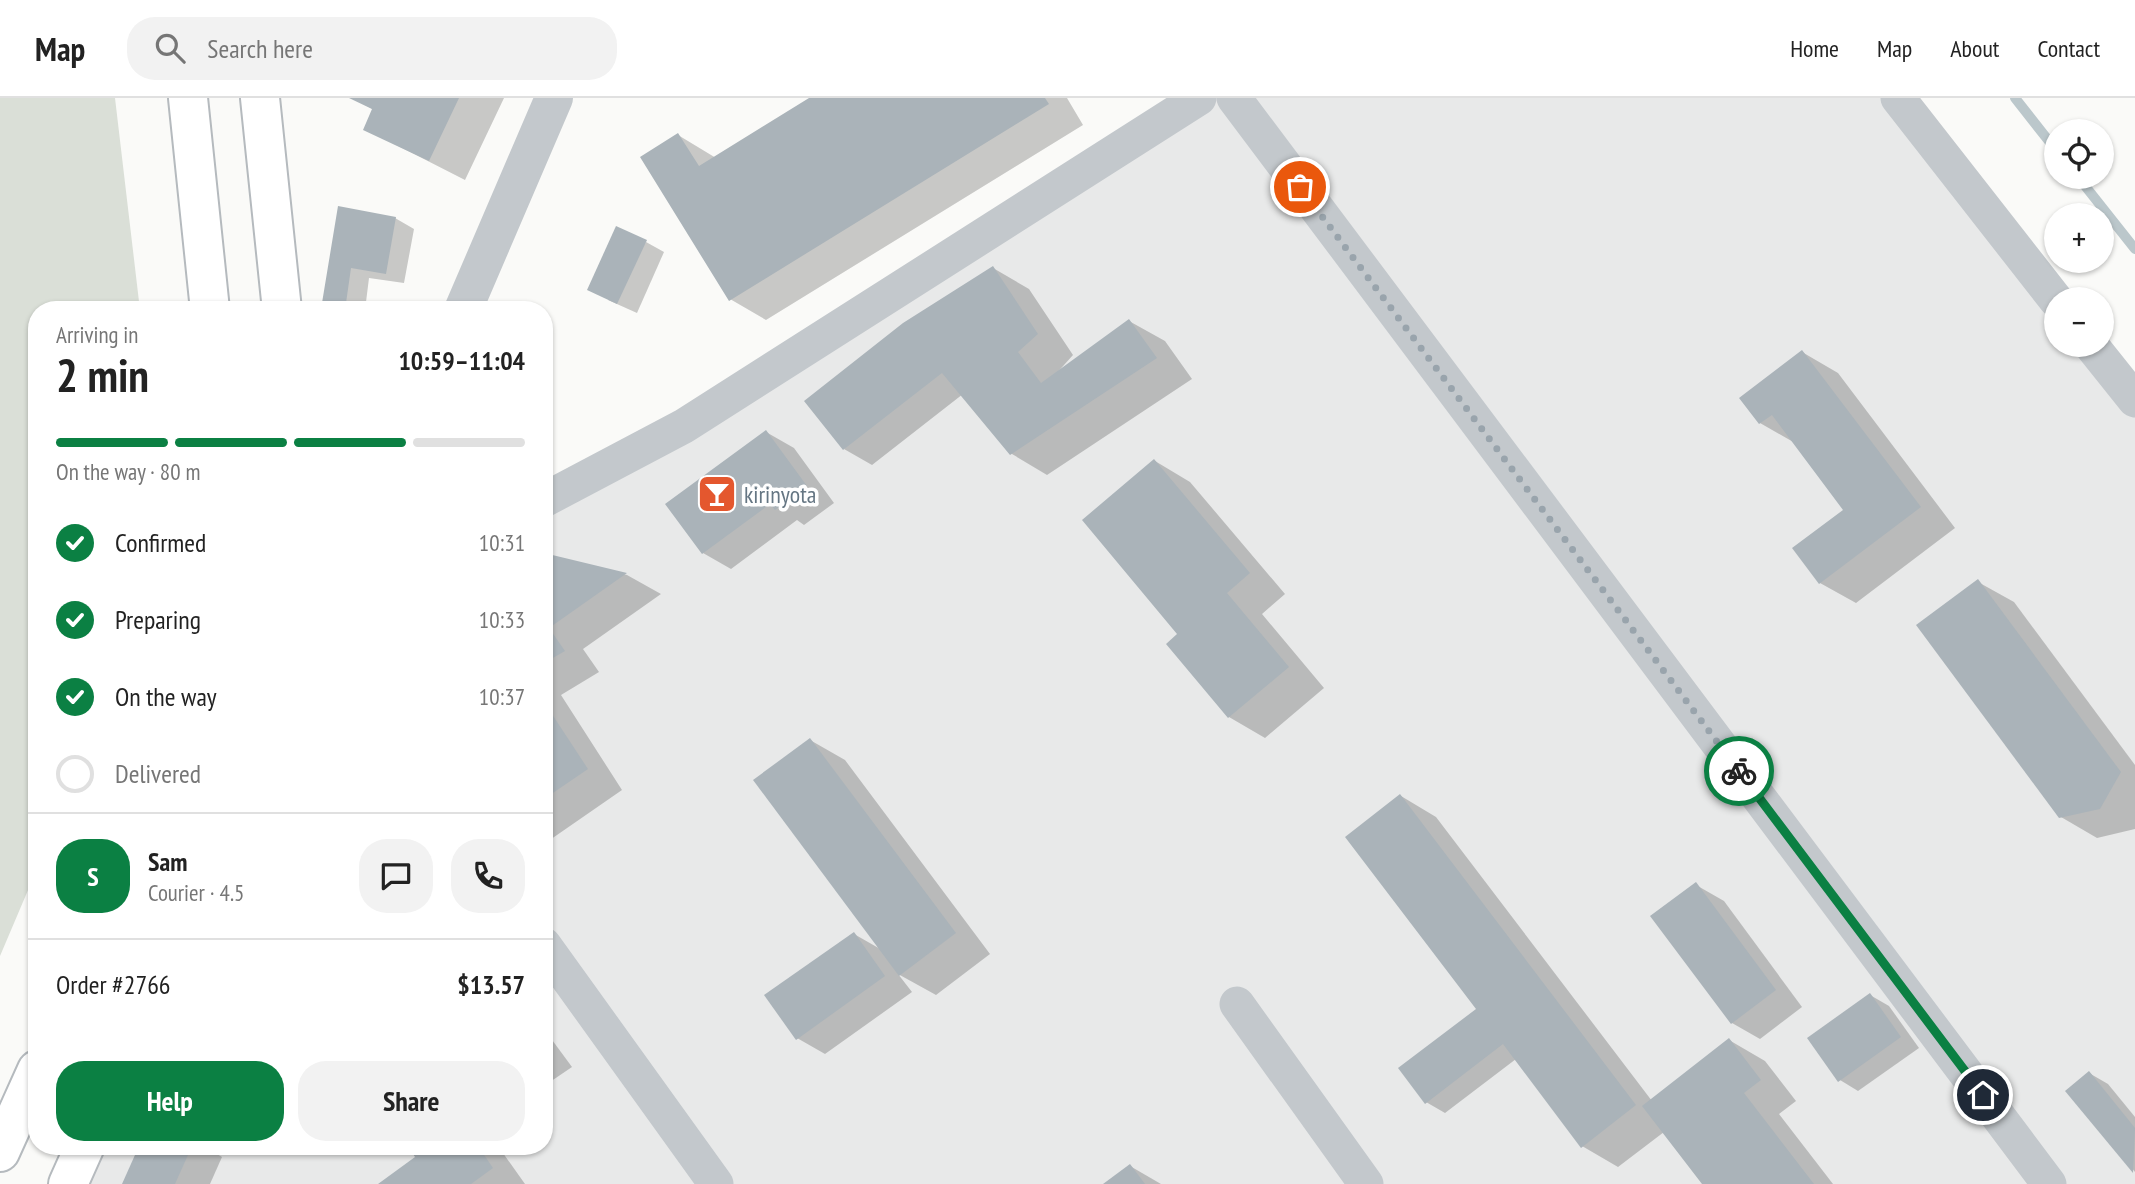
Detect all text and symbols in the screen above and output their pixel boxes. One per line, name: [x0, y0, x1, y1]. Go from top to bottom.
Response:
search box: [127, 17, 617, 80]
text: Map: [35, 27, 85, 70]
icon: search: [151, 29, 189, 67]
text: Search here: [207, 32, 313, 65]
text: Home: [1790, 33, 1839, 64]
text: Map: [1877, 33, 1912, 64]
text: About: [1950, 33, 1999, 64]
text: Contact: [2037, 33, 2100, 64]
map controls: [2044, 119, 2114, 357]
button: locate: [2044, 119, 2114, 189]
pin: [1270, 157, 1330, 217]
icon: bag: [1281, 168, 1319, 206]
button: +: [2044, 203, 2114, 273]
button: −: [2044, 287, 2114, 357]
text: Arriving in: [56, 320, 138, 349]
text: 10:59–11:04: [398, 344, 525, 377]
text: 2 min: [56, 345, 149, 405]
text: On the way · 80 m: [56, 457, 200, 486]
bar icon: kirinyota: [696, 473, 738, 515]
place label: kirinyota: [744, 479, 816, 510]
icon: check: [56, 524, 94, 562]
text: Confirmed: [115, 526, 206, 559]
text: 10:31: [479, 528, 525, 557]
icon: check: [56, 601, 94, 639]
text: Preparing: [115, 603, 201, 636]
text: 10:33: [479, 605, 525, 634]
icon: check: [56, 678, 94, 716]
text: On the way: [115, 680, 217, 713]
text: 10:37: [479, 682, 525, 711]
courier: [1704, 736, 1774, 806]
icon: bike: [1720, 752, 1758, 790]
text: Delivered: [115, 757, 201, 790]
button: chat: [359, 839, 433, 913]
button: phone: [451, 839, 525, 913]
text: Sam: [148, 845, 187, 878]
text: S: [87, 860, 99, 893]
text: Courier · 4.5: [148, 878, 244, 907]
text: Order #2766: [56, 968, 171, 1001]
text: $13.57: [457, 968, 525, 1001]
button: Help: [56, 1061, 284, 1141]
button: Share: [298, 1061, 525, 1141]
pin: [1953, 1065, 2013, 1125]
icon: home: [1964, 1076, 2002, 1114]

